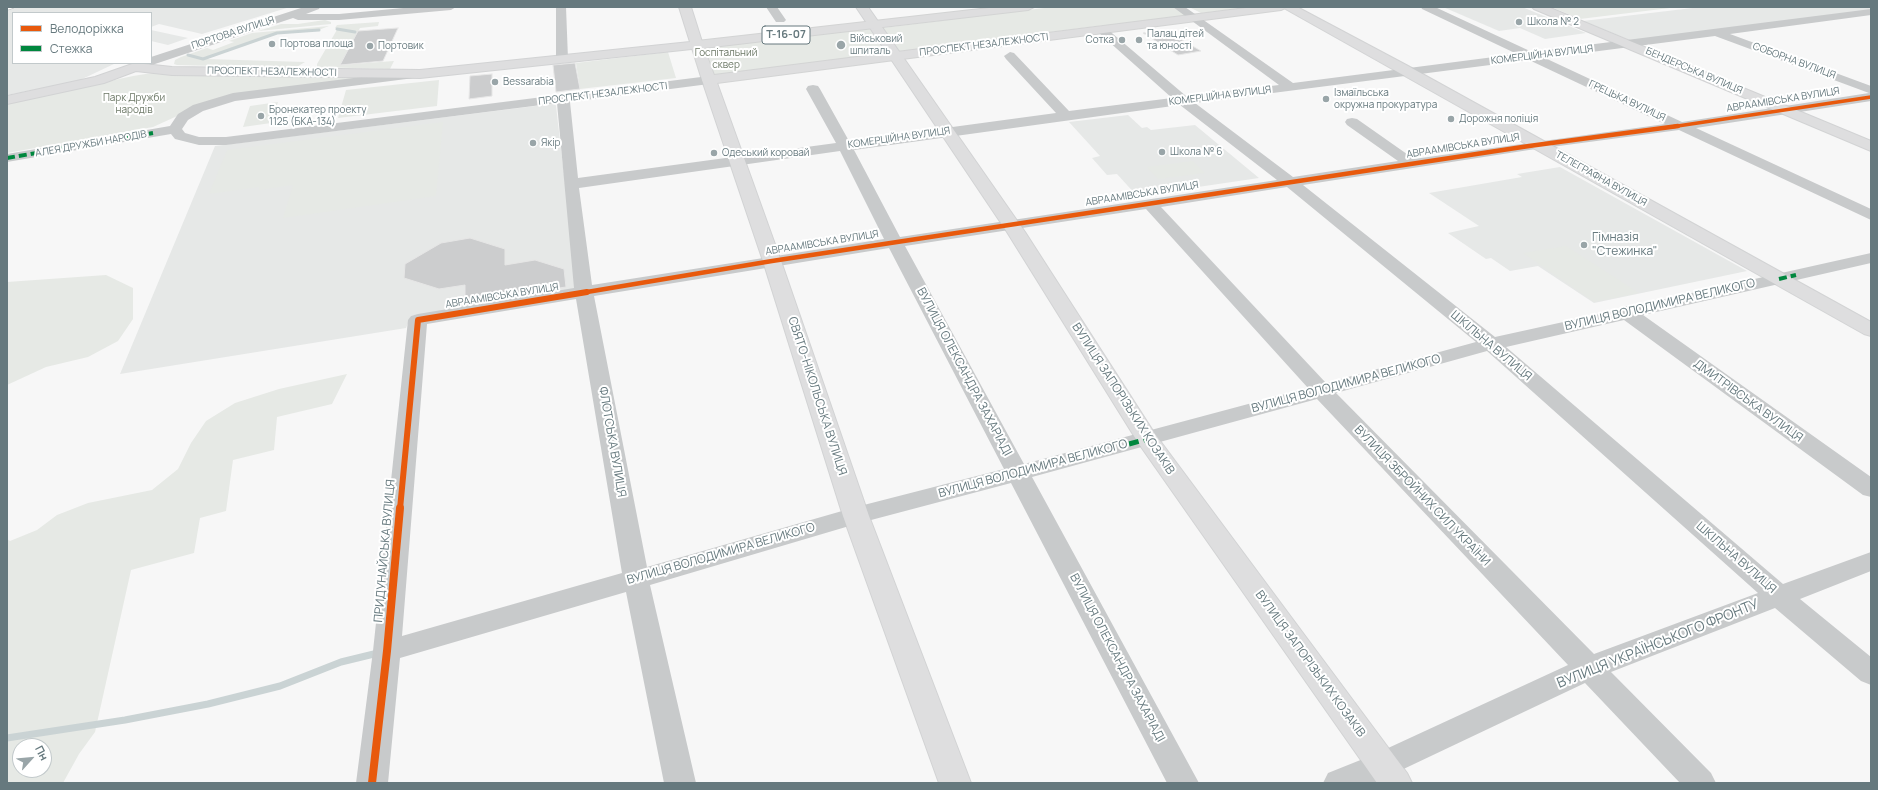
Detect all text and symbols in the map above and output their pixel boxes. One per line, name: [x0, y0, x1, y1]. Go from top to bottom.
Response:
legend: [12, 12, 152, 64]
street label: ПОРТОВА ВУЛИЦЯ: [190, 14, 276, 52]
place label: Школа № 2: [1527, 16, 1579, 28]
marker: Школа № 2: [1514, 17, 1524, 27]
text: Велодоріжка: [50, 20, 124, 37]
road number: Т-16-07: [762, 26, 810, 44]
place label: Палац дітей та юності: [1147, 28, 1204, 52]
street label: ПРОСПЕКТ НЕЗАЛЕЖНОСТІ: [919, 31, 1049, 59]
place label: Військовий шпиталь: [850, 33, 903, 56]
place label: Сотка: [1085, 34, 1114, 46]
marker: Сотка: [1117, 35, 1127, 45]
marker: Палац дітей та юності: [1134, 35, 1144, 45]
place label: Портова площа: [280, 38, 353, 50]
marker: Портова площа: [267, 39, 277, 49]
marker: Військовий шпиталь: [835, 39, 847, 51]
text: Стежка: [50, 40, 92, 57]
place label: Портовик: [378, 40, 424, 52]
street label: СОБОРНА ВУЛИЦЯ: [1751, 40, 1837, 82]
marker: Портовик: [365, 41, 375, 51]
street label: КОМЕРЦІЙНА ВУЛИЦЯ: [1490, 43, 1594, 67]
street label: БЕНДЕРСЬКА ВУЛИЦЯ: [1644, 45, 1744, 97]
park label: Госпітальний сквер: [695, 47, 757, 70]
street label: ПРОСПЕКТ НЕЗАЛЕЖНОСТІ: [207, 65, 337, 79]
place label: Bessarabia: [503, 76, 554, 88]
marker: Bessarabia: [490, 77, 500, 87]
street label: ГРЕЦЬКА ВУЛИЦЯ: [1587, 78, 1667, 124]
street label: ПРОСПЕКТ НЕЗАЛЕЖНОСТІ: [538, 80, 668, 108]
street label: КОМЕРЦІЙНА ВУЛИЦЯ: [1168, 84, 1272, 108]
street label: АВРААМІВСЬКА ВУЛИЦЯ: [1726, 85, 1840, 115]
place label: Ізмаїльська окружна прокуратура: [1334, 87, 1437, 110]
park label: Парк Дружби народів: [103, 92, 165, 116]
marker: Ізмаїльська окружна прокуратура: [1321, 94, 1331, 104]
place label: Бронекатер проекту 1125 (БКА-134): [269, 104, 367, 128]
marker: Бронекатер проекту 1125 (БКА-134): [256, 111, 266, 121]
place label: Дорожня поліція: [1459, 113, 1538, 125]
marker: Дорожня поліція: [1446, 114, 1456, 124]
street label: КОМЕРЦІЙНА ВУЛИЦЯ: [847, 125, 951, 151]
street label: АЛЕЯ ДРУЖБИ НАРОДІВ: [34, 128, 148, 160]
street label: АВРААМІВСЬКА ВУЛИЦЯ: [1406, 131, 1520, 161]
place label: Якір: [541, 137, 561, 149]
marker: Якір: [528, 138, 538, 148]
place label: Школа № 6: [1170, 146, 1222, 158]
place label: Одеський коровай: [722, 147, 809, 159]
marker: Школа № 6: [1157, 147, 1167, 157]
marker: Одеський коровай: [709, 148, 719, 158]
street label: ТЕЛЕГРАФНА ВУЛИЦЯ: [1553, 149, 1649, 209]
street label: АВРААМІВСЬКА ВУЛИЦЯ: [1085, 179, 1199, 209]
street label: АВРААМІВСЬКА ВУЛИЦЯ: [765, 228, 879, 258]
place label: Гімназія "Стежинка": [1592, 231, 1658, 259]
marker: Гімназія "Стежинка": [1579, 240, 1589, 250]
street label: ВУЛИЦЯ ВОЛОДИМИРА ВЕЛИКОГО: [1563, 276, 1757, 334]
street label: АВРААМІВСЬКА ВУЛИЦЯ: [445, 281, 559, 311]
street label: ВУЛИЦЯ ОЛЕКСАНДРА ЗАХАРІАДІ: [913, 285, 1015, 459]
street label: ШКІЛЬНА ВУЛИЦЯ: [1448, 308, 1534, 384]
street label: СВЯТО-НІКОЛЬСЬКА ВУЛИЦЯ: [785, 315, 849, 477]
street label: ВУЛИЦЯ ЗАПОРІЗЬКИХ КОЗАКІВ: [1069, 321, 1177, 477]
street label: ВУЛИЦЯ ВОЛОДИМИРА ВЕЛИКОГО: [1250, 352, 1442, 416]
street label: ДМИТРІВСЬКА ВУЛИЦЯ: [1691, 357, 1805, 445]
street label: ФЛОТСЬКА ВУЛИЦЯ: [595, 386, 629, 498]
street label: ВУЛИЦЯ ЗБРОЙНИХ СИЛ УКРАЇНИ: [1351, 423, 1493, 569]
street label: ВУЛИЦЯ ВОЛОДИМИРА ВЕЛИКОГО: [937, 437, 1129, 501]
street label: ПРИДУНАЙСЬКА ВУЛИЦЯ: [372, 479, 398, 623]
street label: ШКІЛЬНА ВУЛИЦЯ: [1693, 519, 1779, 597]
street label: ВУЛИЦЯ ВОЛОДИМИРА ВЕЛИКОГО: [625, 520, 817, 588]
street label: ВУЛИЦЯ ОЛЕКСАНДРА ЗАХАРІАДІ: [1066, 571, 1168, 745]
street label: ВУЛИЦЯ ЗАПОРІЗЬКИХ КОЗАКІВ: [1252, 588, 1368, 740]
street label: ВУЛИЦЯ УКРАЇНСЬКОГО ФРОНТУ: [1555, 596, 1761, 692]
north arrow: [12, 738, 52, 778]
text: Пн: [32, 743, 52, 763]

